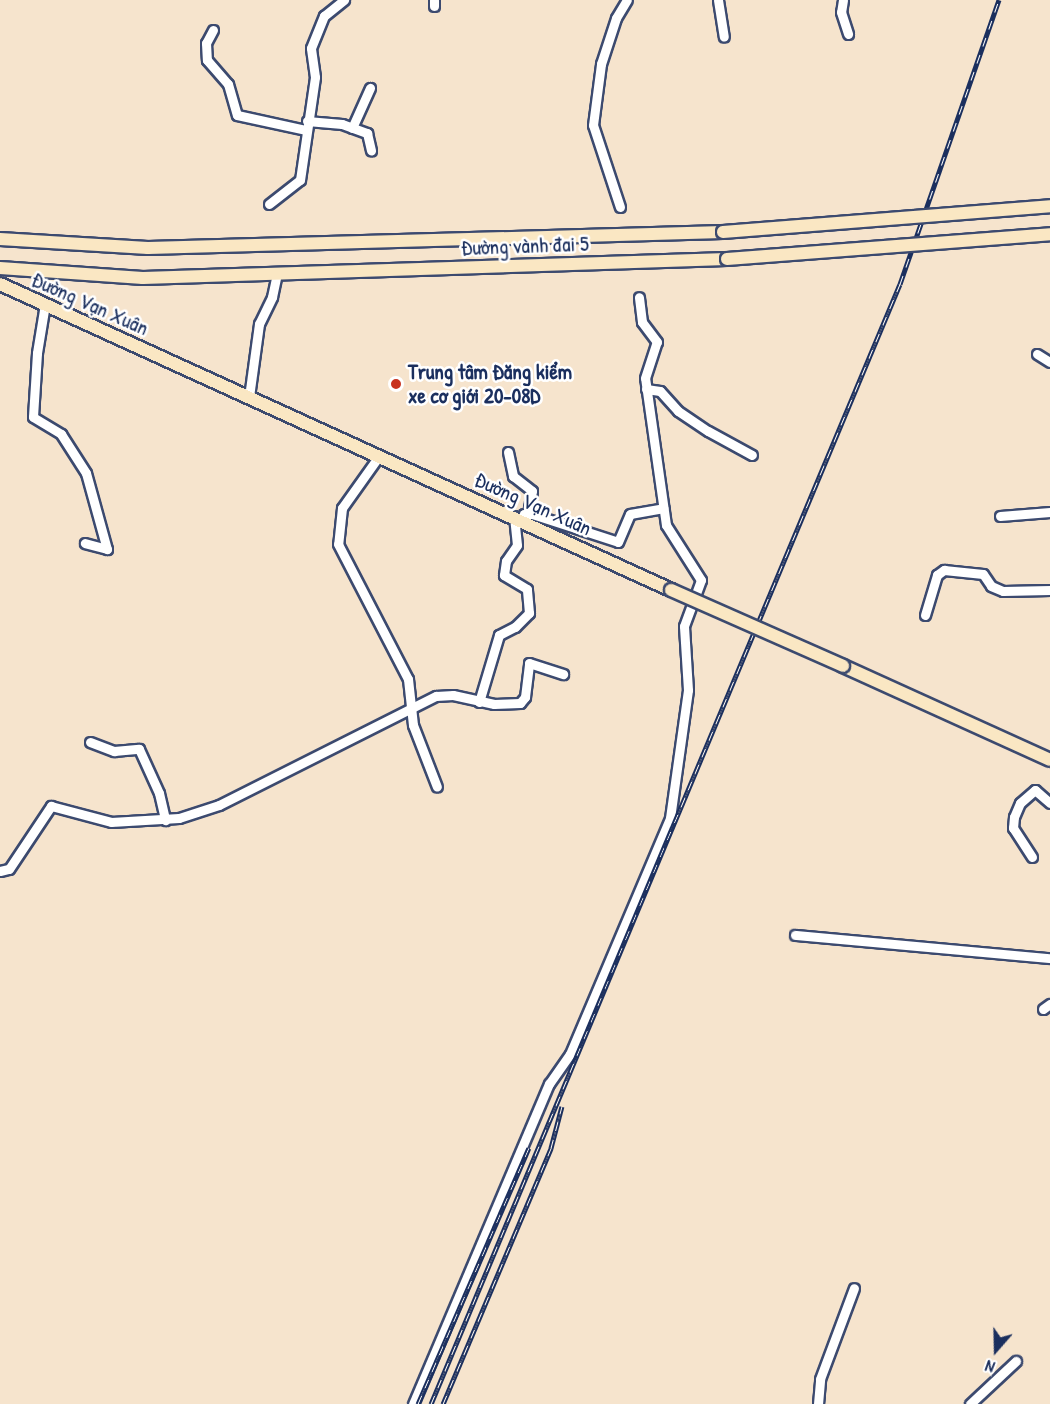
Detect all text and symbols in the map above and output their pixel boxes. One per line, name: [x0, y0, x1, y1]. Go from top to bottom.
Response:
street label: Đường vành đai 5: [461, 231, 589, 261]
street label: Đường Vạn Xuân: [28, 267, 152, 341]
place label: Trung tâm Đăng kiểm xe cơ giới 20-08D: [408, 359, 572, 409]
marker: Trung tâm Đăng kiểm xe cơ giới 20-08D: [389, 377, 403, 391]
street label: Đường Vạn Xuân: [471, 467, 595, 541]
north arrow: [966, 1320, 1026, 1380]
text: N: [982, 1355, 998, 1379]

